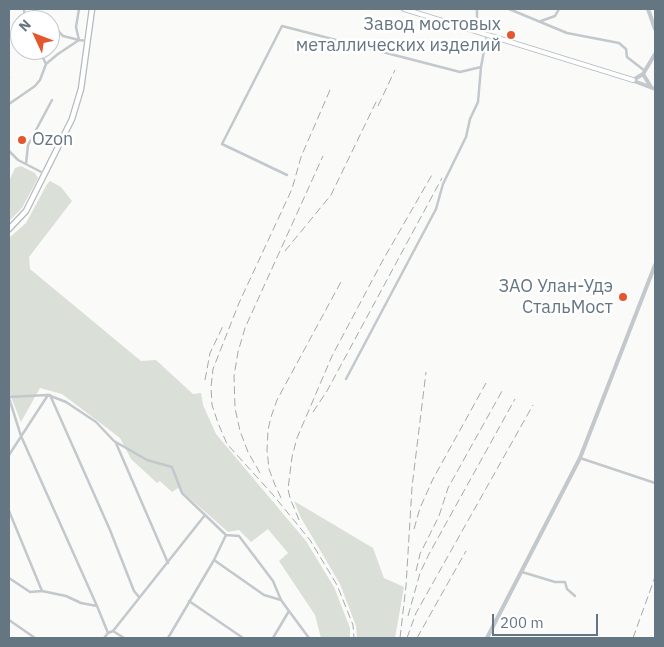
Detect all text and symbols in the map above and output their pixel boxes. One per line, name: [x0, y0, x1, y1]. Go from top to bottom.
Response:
north arrow: [10, 10, 60, 60]
place label: Завод мостовых металлических изделий: [296, 14, 501, 56]
text: N: [15, 16, 35, 35]
marker: Завод мостовых металлических изделий: [505, 29, 517, 41]
place label: Ozon: [32, 129, 73, 151]
marker: Ozon: [16, 134, 28, 146]
place label: ЗАО Улан-Удэ СтальМост: [499, 276, 613, 318]
marker: ЗАО Улан-Удэ СтальМост: [617, 291, 629, 303]
scale bar: [494, 604, 600, 636]
text: 200 m: [500, 613, 544, 632]

